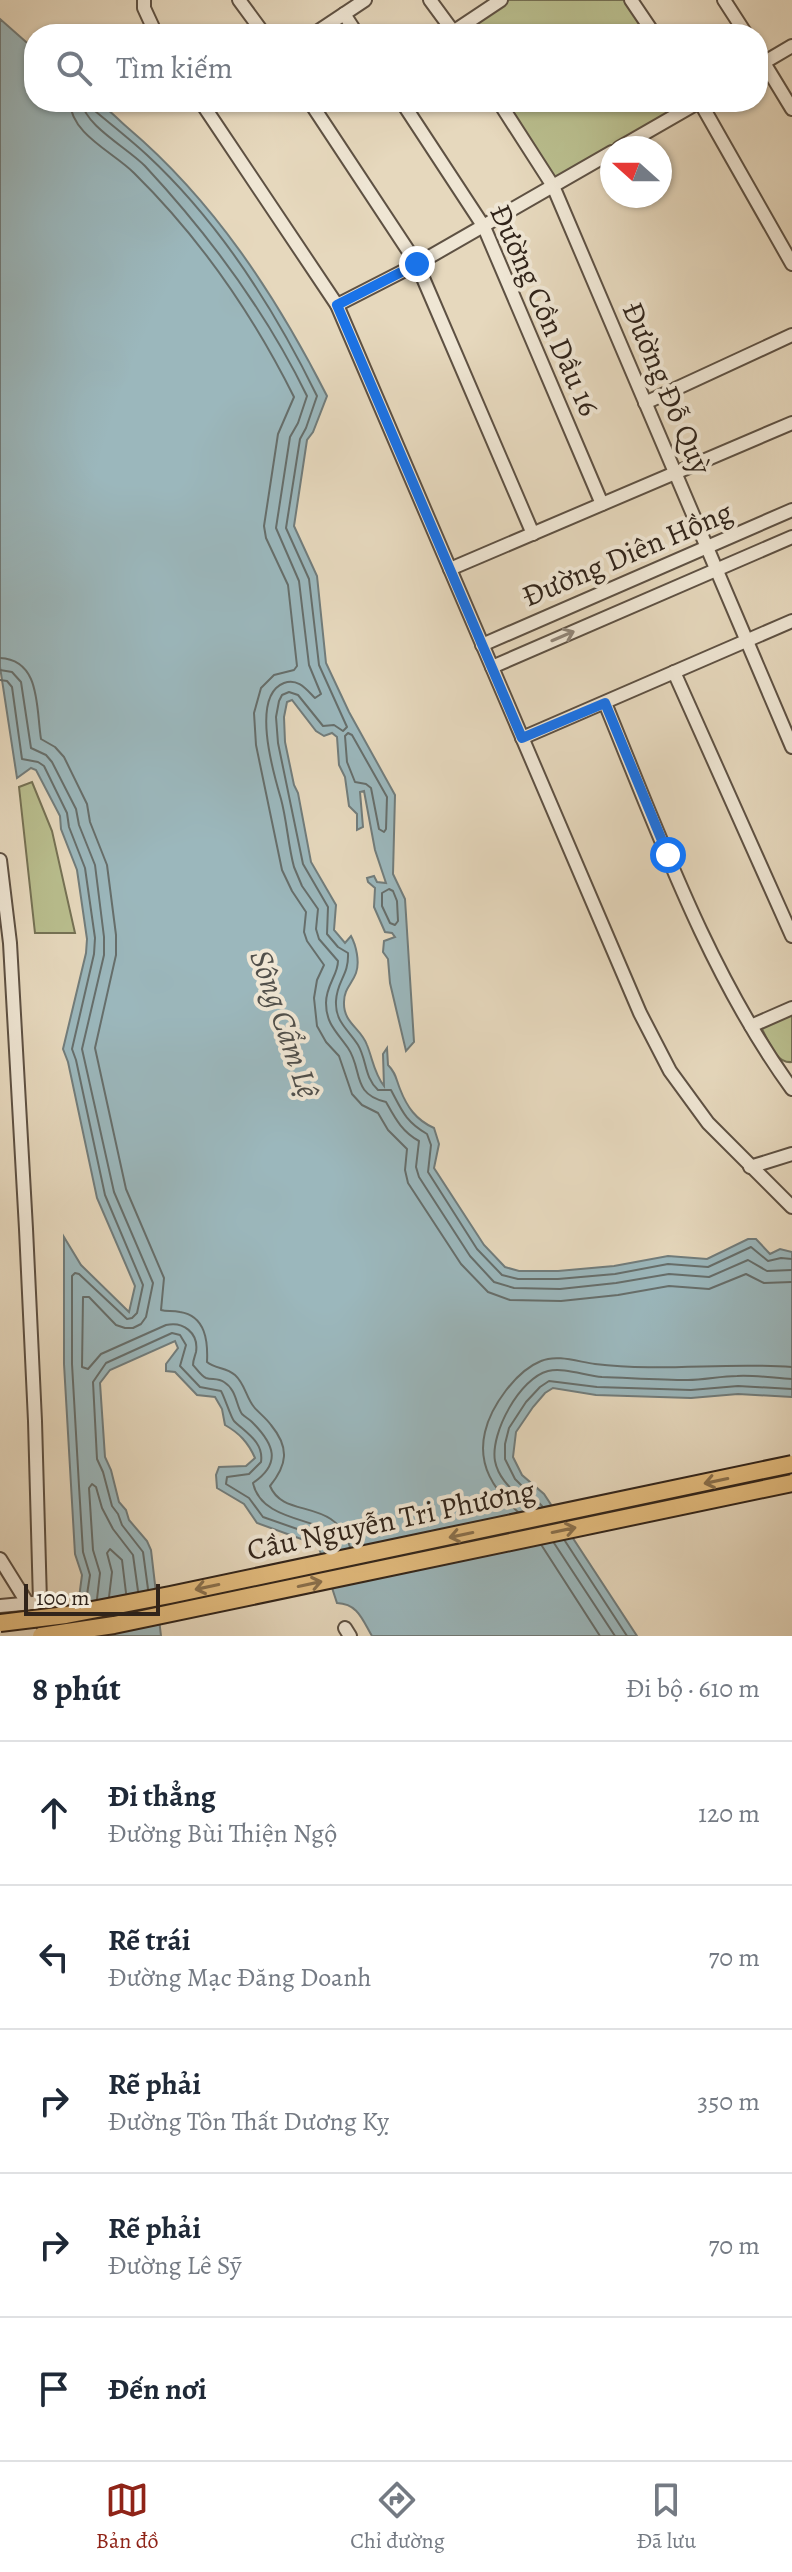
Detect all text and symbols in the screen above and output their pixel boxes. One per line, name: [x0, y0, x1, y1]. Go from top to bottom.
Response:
search box: [24, 24, 768, 112]
icon: search: [52, 46, 96, 90]
text: Tìm kiếm: [116, 48, 233, 88]
north arrow: [600, 136, 672, 208]
street label: Đường Cồn Dầu 16: [480, 198, 610, 422]
route end: [399, 246, 435, 282]
street label: Đường Đỗ Quỳ: [613, 296, 722, 481]
street label: Đường Diên Hồng: [516, 492, 738, 616]
one-way arrow: [550, 627, 575, 642]
route start: [650, 837, 686, 873]
water label: Sông Cẩm Lệ: [239, 944, 331, 1105]
street label: Cầu Nguyễn Tri Phương: [243, 1470, 539, 1570]
one-way arrow: [703, 1474, 729, 1489]
one-way arrow: [551, 1522, 576, 1537]
one-way arrow: [449, 1528, 475, 1543]
one-way arrow: [296, 1575, 322, 1590]
scale bar: [24, 1580, 160, 1616]
one-way arrow: [194, 1580, 220, 1595]
text: 100 m: [36, 1583, 90, 1613]
text: 8 phút: [32, 1665, 121, 1712]
text: Đi bộ · 610 m: [626, 1671, 760, 1706]
text: Đi thẳng: [108, 1776, 216, 1816]
icon: ahead: [32, 1791, 76, 1835]
text: 120 m: [698, 1796, 760, 1831]
text: Đường Bùi Thiện Ngộ: [108, 1816, 337, 1851]
text: Rẽ trái: [108, 1920, 191, 1960]
icon: left: [32, 1935, 76, 1979]
text: 70 m: [708, 1940, 760, 1975]
text: Đường Mạc Đăng Doanh: [108, 1960, 371, 1995]
text: Rẽ phải: [108, 2064, 201, 2104]
icon: right: [32, 2079, 76, 2123]
text: 350 m: [697, 2084, 760, 2119]
text: Đường Tôn Thất Dương Kỵ: [108, 2104, 389, 2139]
text: Rẽ phải: [108, 2208, 201, 2248]
icon: right: [32, 2223, 76, 2267]
text: 70 m: [708, 2228, 760, 2263]
text: Đường Lê Sỹ: [108, 2248, 242, 2283]
icon: arrive: [32, 2367, 76, 2411]
text: Đến nơi: [108, 2369, 207, 2409]
tab: Bản đồ: [96, 2478, 158, 2556]
tab: Chỉ đường: [350, 2478, 445, 2556]
tab: Đã lưu: [636, 2478, 696, 2556]

